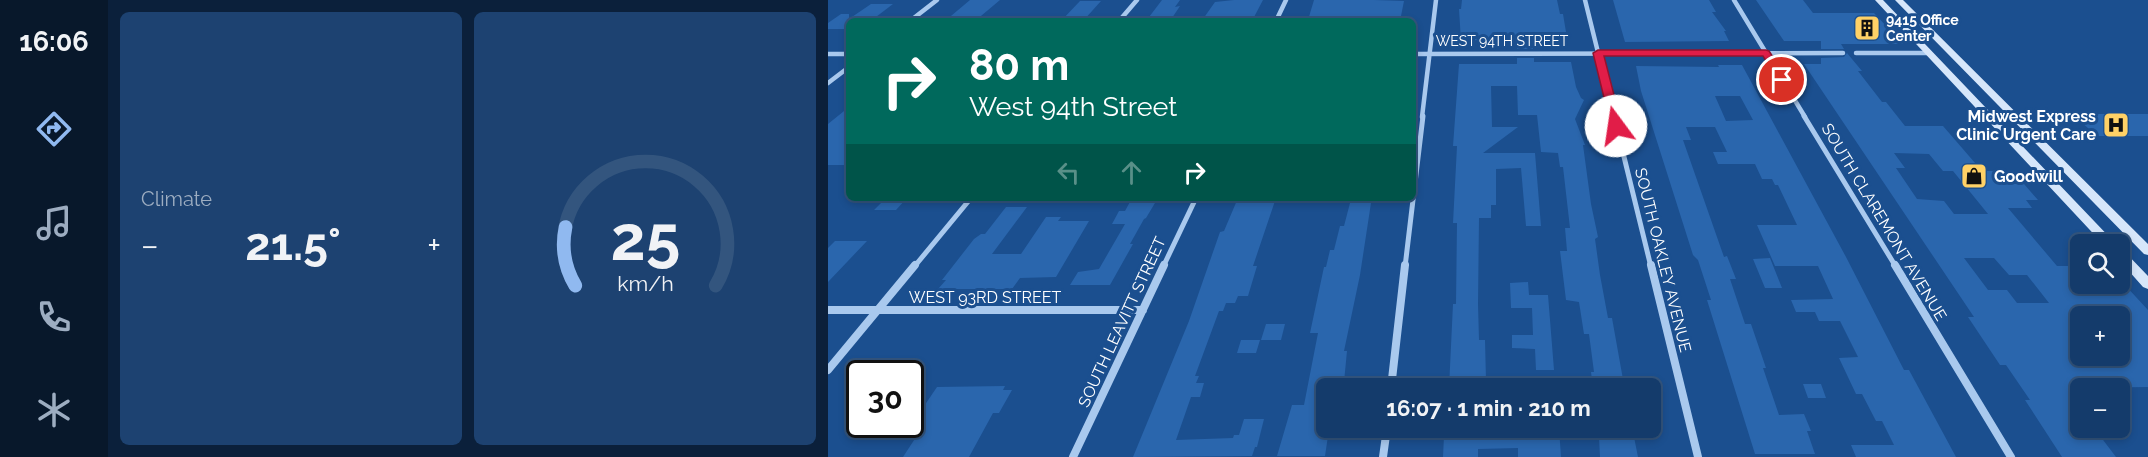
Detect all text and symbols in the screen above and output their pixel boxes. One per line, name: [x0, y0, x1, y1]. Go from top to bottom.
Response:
place label: 9415 Office Center: [1886, 12, 1959, 44]
building icon: 9415 Office Center: [1852, 13, 1882, 43]
text: 16:06: [19, 26, 89, 57]
street label: WEST 94TH STREET: [1436, 33, 1569, 49]
text: 80 m: [969, 41, 1069, 90]
icon: right: [870, 42, 948, 120]
pin: [1756, 54, 1807, 105]
icon: arrive: [1765, 63, 1798, 96]
text: West 94th Street: [969, 91, 1177, 122]
position arrow: [1584, 94, 1648, 158]
place label: Midwest Express Clinic Urgent Care: [1956, 107, 2096, 144]
icon: directions: [33, 108, 75, 150]
hospital icon: Midwest Express Clinic Urgent Care: [2101, 110, 2131, 140]
street label: SOUTH CLAREMONT AVENUE: [1817, 120, 1951, 324]
icon: left: [1052, 156, 1085, 189]
icon: ahead: [1115, 156, 1148, 189]
icon: right: [1178, 156, 1211, 189]
shop icon: Goodwill: [1959, 161, 1989, 191]
street label: SOUTH OAKLEY AVENUE: [1631, 166, 1695, 354]
place label: Goodwill: [1994, 167, 2064, 186]
text: Climate: [141, 187, 212, 211]
text: 25: [610, 201, 680, 275]
icon: music: [33, 202, 75, 244]
text: 21.5°: [245, 218, 341, 271]
text: −: [141, 226, 159, 265]
text: +: [427, 226, 441, 265]
street label: SOUTH LEAVITT STREET: [1074, 234, 1170, 410]
map controls: [2070, 234, 2130, 438]
button: search: [2070, 234, 2130, 294]
text: km/h: [617, 271, 673, 296]
street label: WEST 93RD STREET: [909, 288, 1061, 307]
icon: phone: [33, 296, 75, 338]
button: +: [2070, 306, 2130, 366]
speed limit sign: 30: [846, 360, 924, 438]
button: −: [2070, 378, 2130, 438]
icon: climate: [33, 389, 75, 431]
text: 16:07 · 1 min · 210 m: [1386, 395, 1591, 421]

